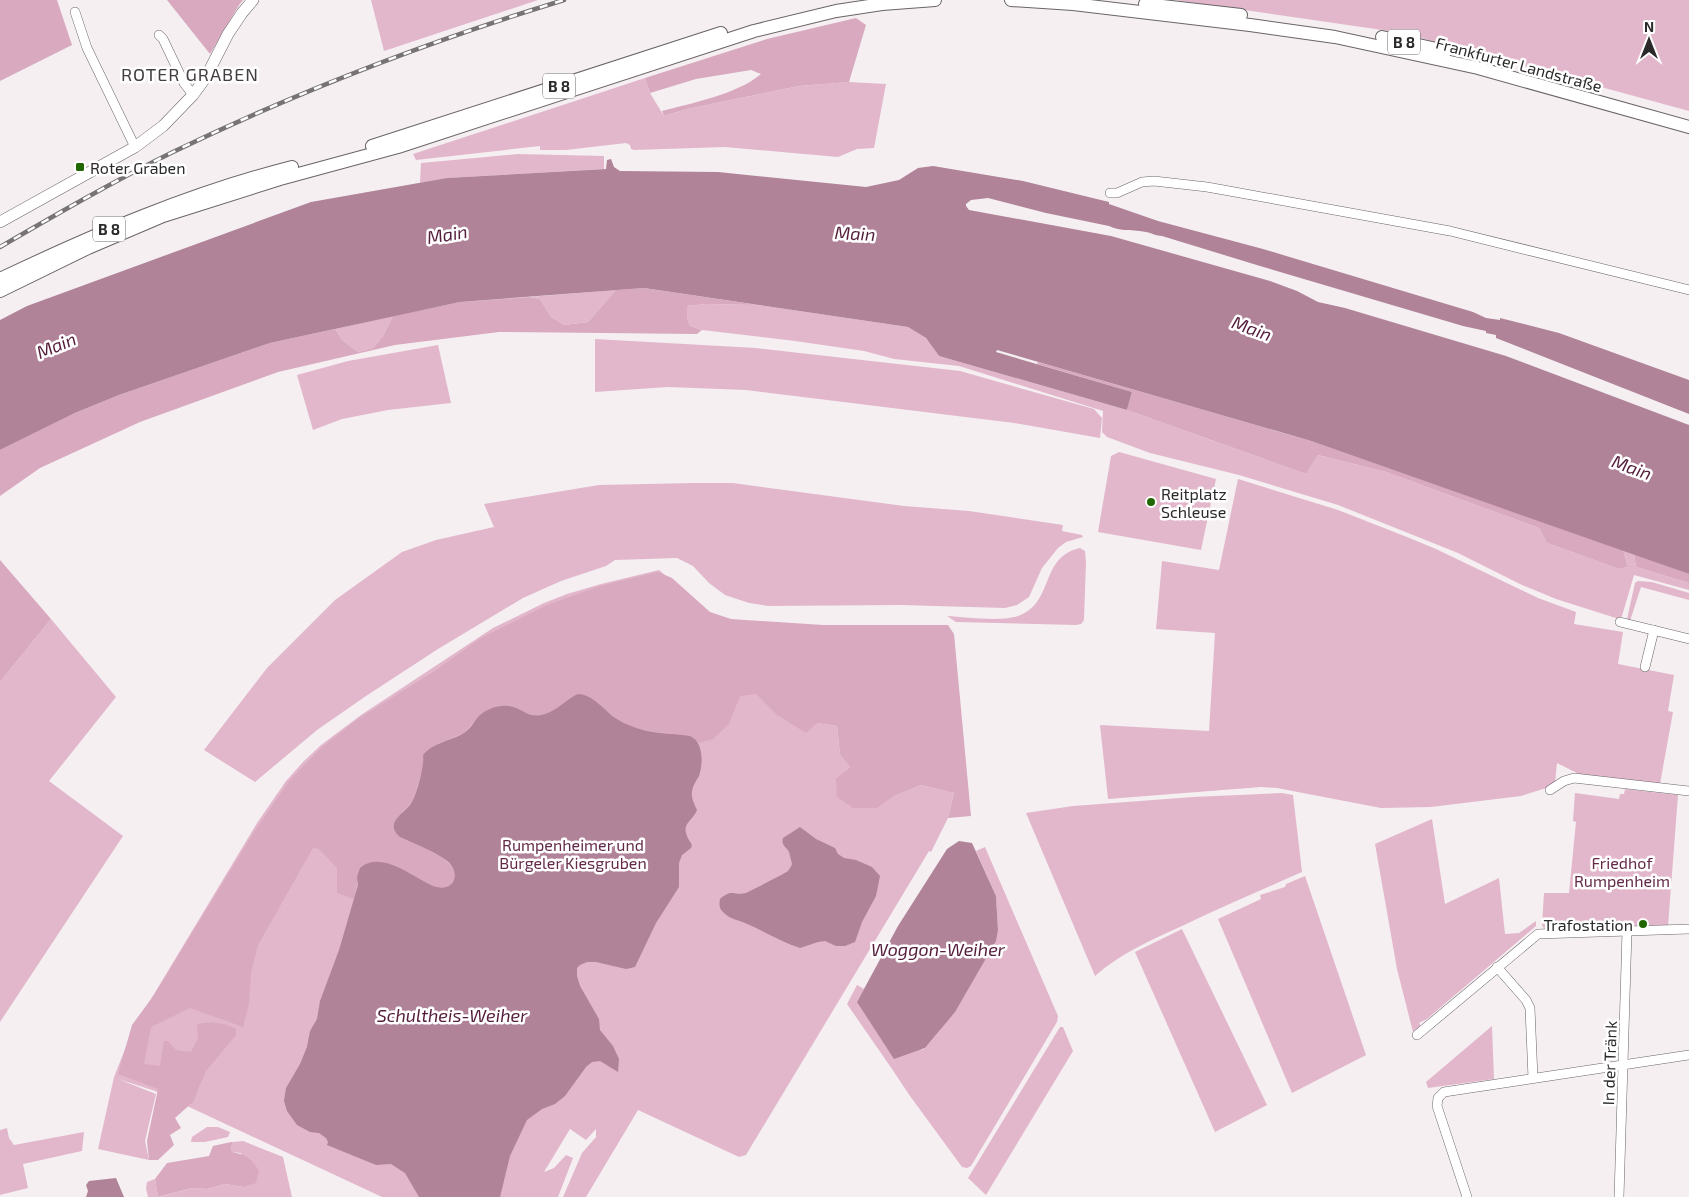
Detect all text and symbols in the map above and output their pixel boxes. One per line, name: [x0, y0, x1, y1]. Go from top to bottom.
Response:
north arrow: [1624, 15, 1674, 65]
text: N: [1644, 18, 1654, 35]
road number: B 8: [1388, 30, 1420, 54]
street label: Frankfurter Landstraße: [1434, 33, 1604, 95]
district label: ROTER GRABEN: [121, 63, 259, 85]
road number: B 8: [543, 74, 575, 98]
place label: Roter Graben: [90, 158, 185, 177]
marker: Roter Graben: [74, 161, 86, 173]
road number: B 8: [93, 216, 125, 242]
water label: Main: [425, 220, 469, 248]
water label: Main: [834, 221, 876, 245]
water label: Main: [1229, 311, 1275, 345]
water label: Main: [33, 327, 79, 363]
water label: Main: [1609, 450, 1655, 484]
place label: Reitplatz Schleuse: [1161, 484, 1227, 521]
marker: Reitplatz Schleuse: [1145, 496, 1157, 508]
park label: Rumpenheimer und Bürgeler Kiesgruben: [499, 835, 647, 872]
park label: Friedhof Rumpenheim: [1574, 853, 1670, 890]
place label: Trafostation: [1543, 915, 1633, 934]
marker: Trafostation: [1637, 918, 1649, 930]
water label: Woggon-Weiher: [871, 938, 1006, 960]
water label: Schultheis-Weiher: [377, 1004, 528, 1026]
street label: In der Tränk: [1598, 1020, 1620, 1106]

